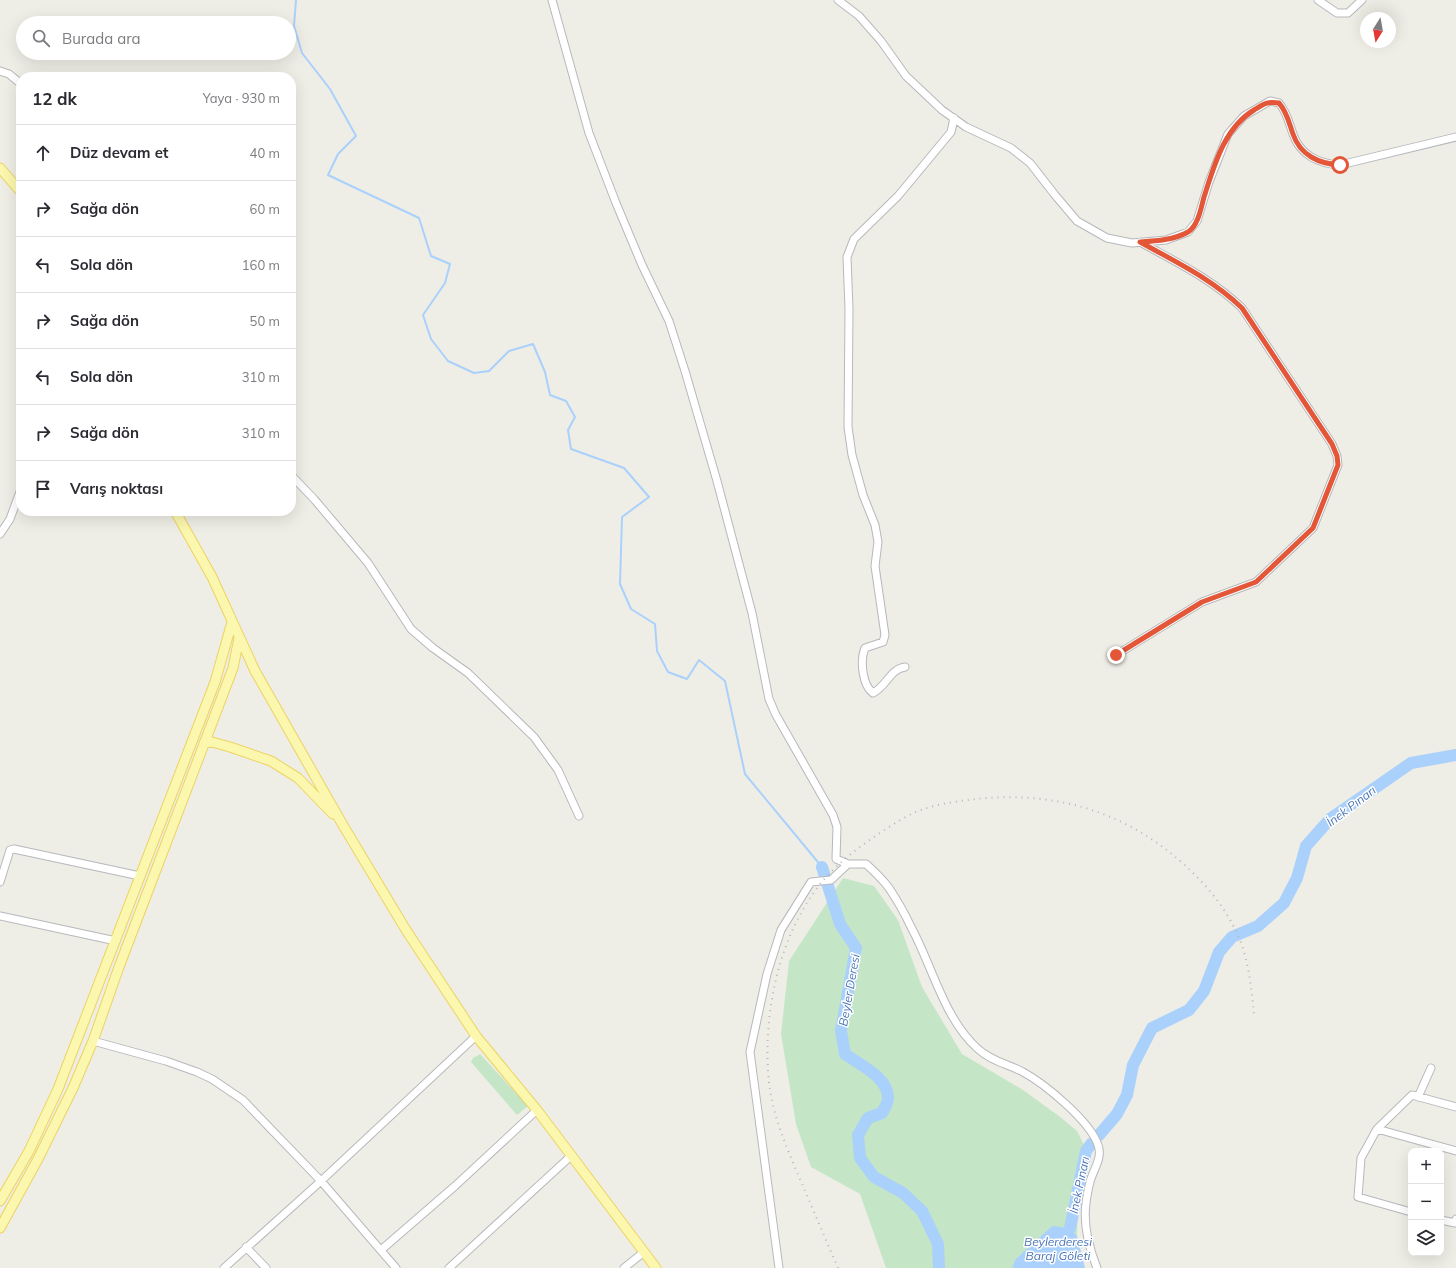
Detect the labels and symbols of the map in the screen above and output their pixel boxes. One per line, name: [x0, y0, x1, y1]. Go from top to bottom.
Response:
north arrow: [1360, 12, 1396, 48]
route start: [1331, 156, 1349, 174]
route end: [1107, 646, 1125, 664]
water label: İnek Pınarı: [1323, 782, 1379, 829]
water label: Beyler Deresi: [835, 953, 863, 1027]
water label: İnek Pınarı: [1066, 1155, 1092, 1215]
water label: Beylerderesi Baraj Göleti: [1024, 1234, 1092, 1263]

